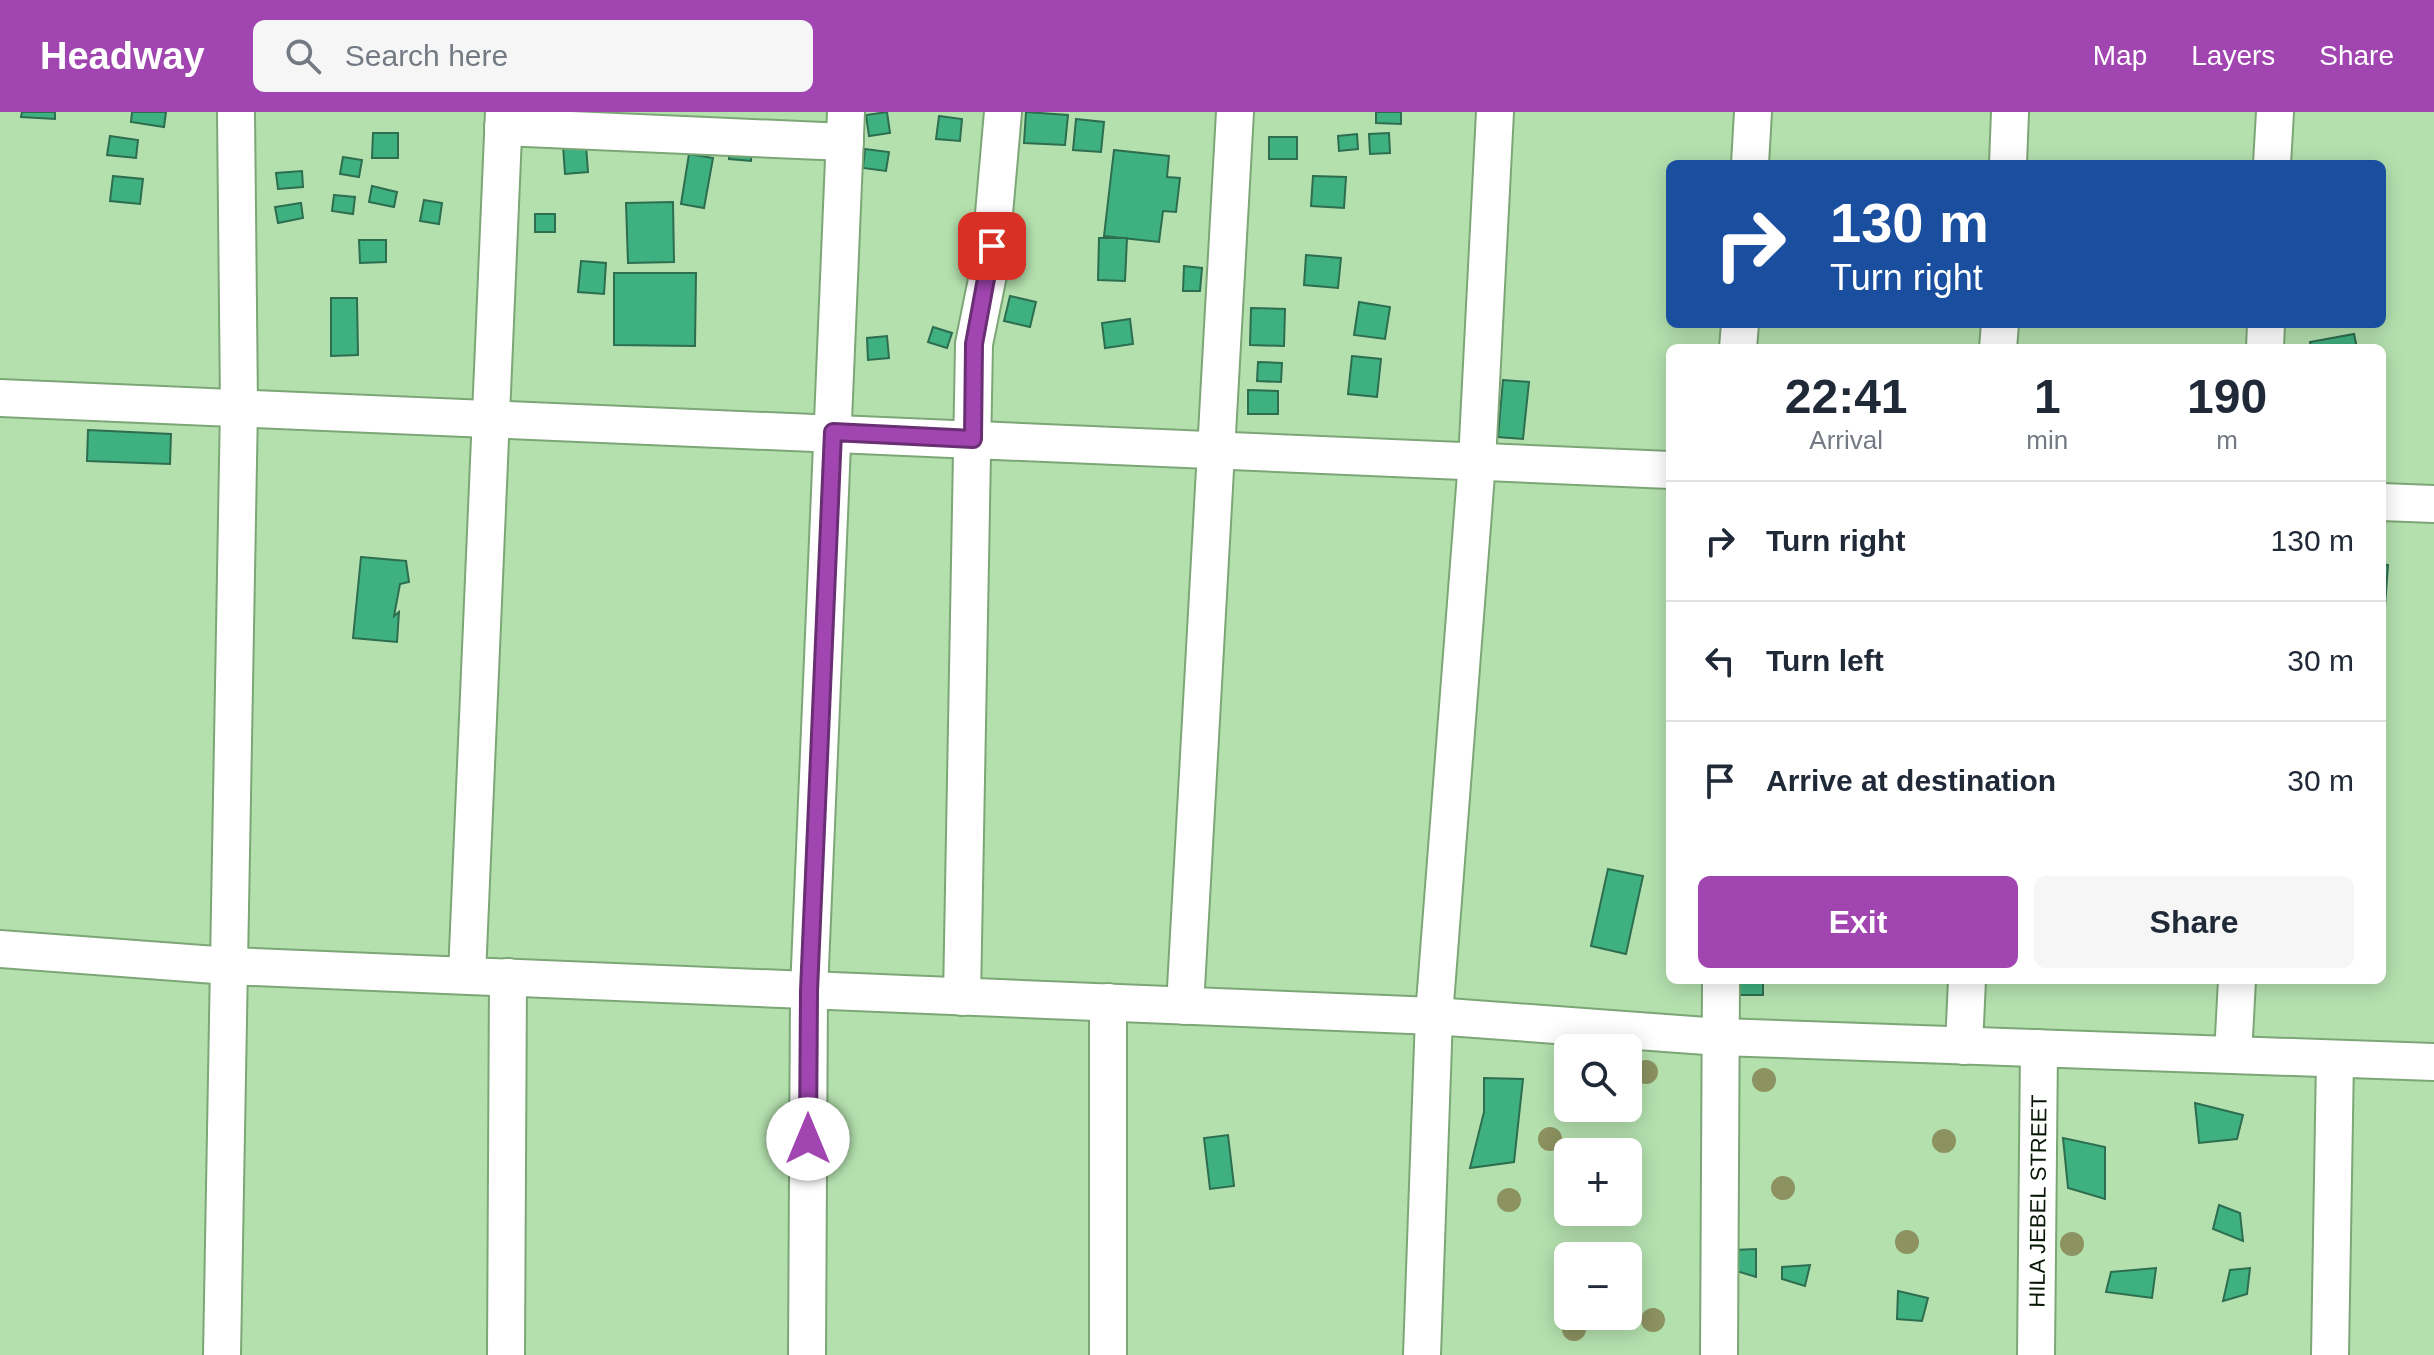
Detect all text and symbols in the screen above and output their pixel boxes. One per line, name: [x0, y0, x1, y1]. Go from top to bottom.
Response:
search box: [253, 20, 813, 92]
icon: search: [281, 34, 325, 78]
text: Headway: [40, 35, 205, 77]
text: Search here: [345, 39, 508, 72]
text: Map: [2093, 40, 2147, 71]
text: Layers: [2191, 40, 2275, 71]
text: Share: [2319, 40, 2394, 71]
text: 130 m: [1830, 191, 1989, 254]
icon: right: [1698, 192, 1802, 296]
pin: [958, 212, 1026, 280]
icon: arrive: [970, 224, 1014, 268]
text: Turn right: [1830, 257, 1983, 298]
text: 22:41: [1785, 370, 1908, 423]
text: 1: [2034, 370, 2061, 423]
text: 190: [2187, 370, 2267, 423]
text: Arrival: [1809, 425, 1883, 455]
text: min: [2026, 425, 2068, 455]
text: m: [2216, 425, 2238, 455]
icon: right: [1698, 519, 1742, 563]
text: Turn right: [1766, 524, 1905, 557]
text: 130 m: [2271, 524, 2354, 557]
icon: left: [1698, 639, 1742, 683]
text: Turn left: [1766, 644, 1884, 677]
text: 30 m: [2287, 644, 2354, 677]
icon: arrive: [1698, 759, 1742, 803]
text: Arrive at destination: [1766, 764, 2056, 797]
text: 30 m: [2287, 764, 2354, 797]
button: Exit: [1698, 876, 2018, 968]
button: Share: [2034, 876, 2354, 968]
map controls: [1554, 1034, 1642, 1330]
button: search: [1554, 1034, 1642, 1122]
street label: HILA JEBEL STREET: [2024, 1094, 2051, 1308]
position arrow: [766, 1097, 850, 1181]
button: +: [1554, 1138, 1642, 1226]
button: −: [1554, 1242, 1642, 1330]

